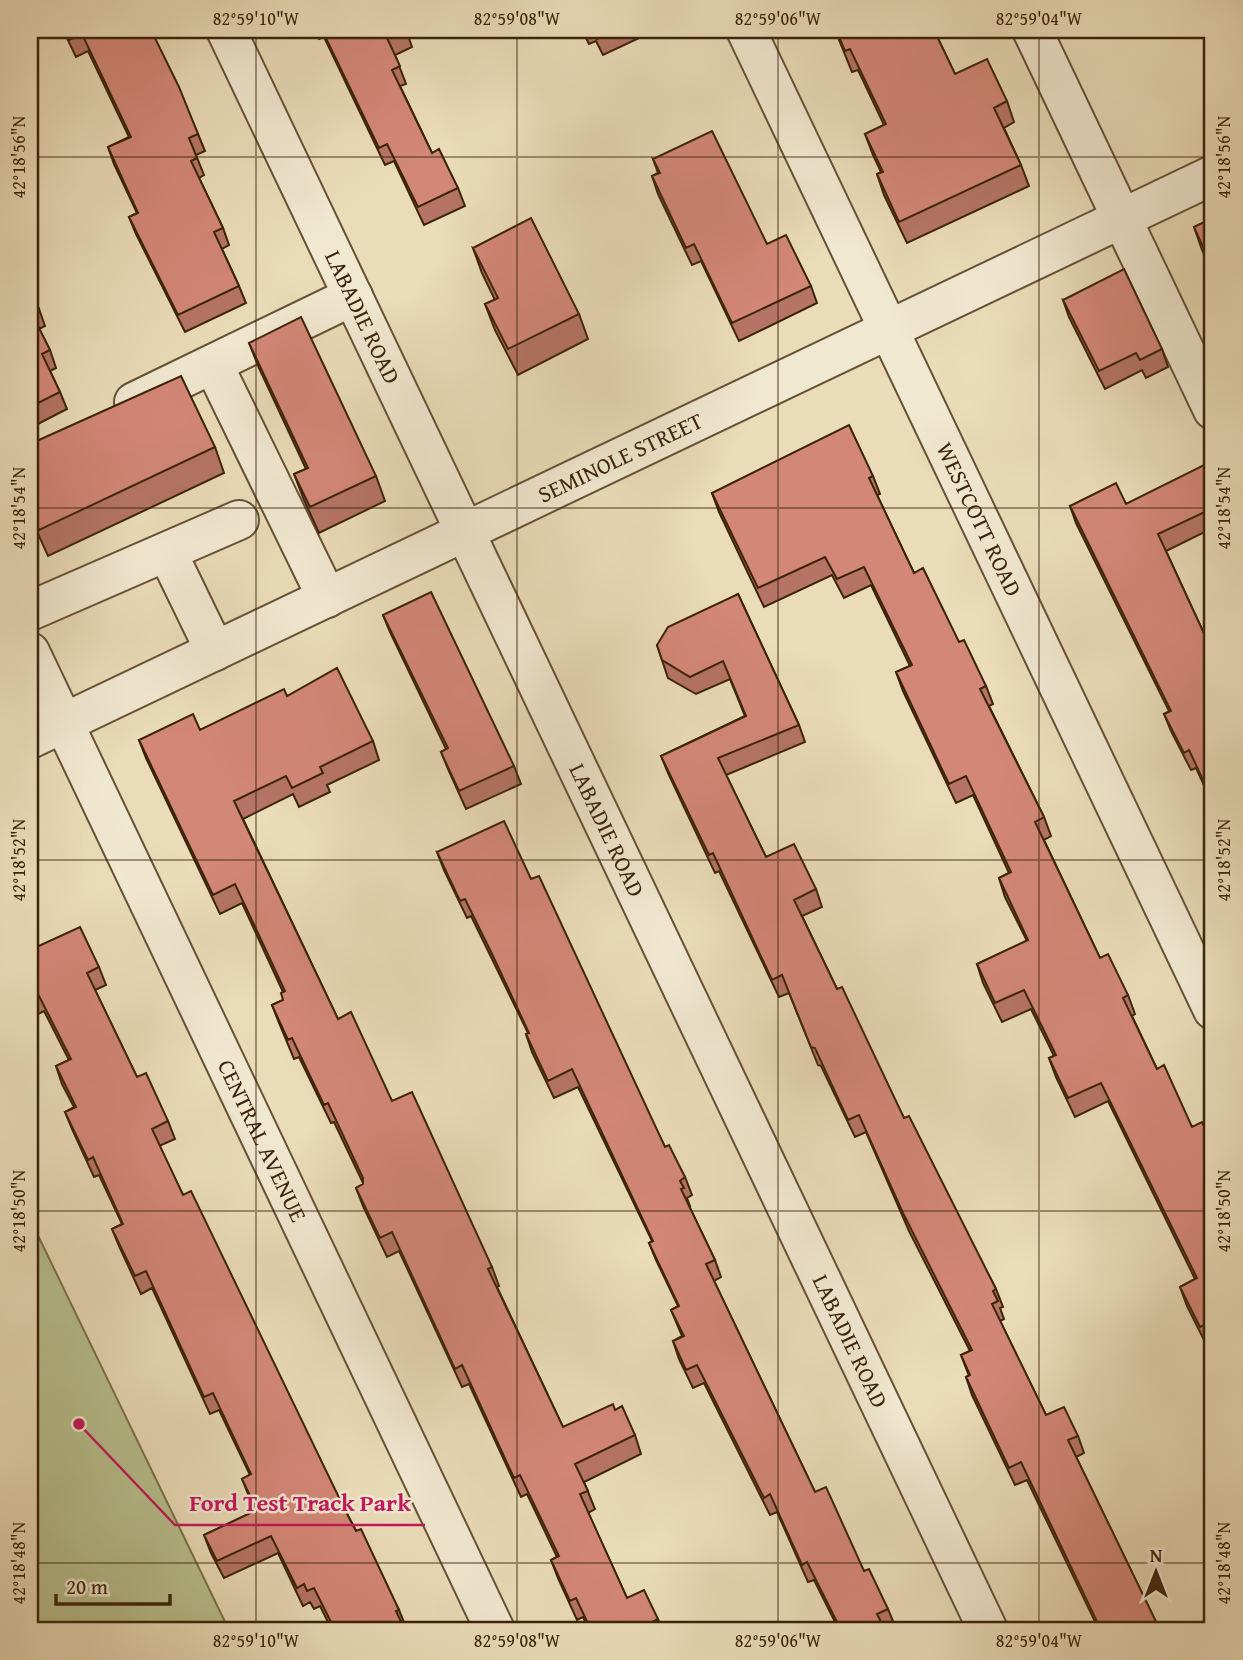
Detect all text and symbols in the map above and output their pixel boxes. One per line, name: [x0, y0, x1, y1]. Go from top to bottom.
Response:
text: 82°59'10"W: [213, 5, 300, 32]
text: 82°59'08"W: [474, 5, 561, 32]
text: 82°59'06"W: [735, 5, 822, 32]
text: 82°59'04"W: [996, 5, 1083, 32]
text: 42°18'56"N: [5, 115, 32, 198]
text: 42°18'56"N: [1210, 115, 1237, 198]
street label: LABADIE ROAD: [317, 245, 409, 389]
street label: SEMINOLE STREET: [532, 404, 708, 511]
street label: WESTCOTT ROAD: [929, 436, 1030, 602]
text: 42°18'54"N: [5, 466, 32, 549]
text: 42°18'54"N: [1210, 466, 1237, 549]
street label: LABADIE ROAD: [561, 757, 653, 902]
text: 42°18'52"N: [5, 818, 32, 901]
text: 42°18'52"N: [1210, 818, 1237, 901]
street label: CENTRAL AVENUE: [210, 1054, 316, 1227]
text: 42°18'50"N: [5, 1169, 32, 1252]
text: 42°18'50"N: [1210, 1169, 1237, 1252]
street label: LABADIE ROAD: [805, 1268, 897, 1413]
callout: Ford Test Track Park: [175, 1480, 425, 1525]
text: Ford Test Track Park: [189, 1485, 411, 1520]
text: 42°18'48"N: [5, 1521, 32, 1604]
text: 42°18'48"N: [1210, 1521, 1237, 1604]
north arrow: [1120, 1538, 1190, 1608]
text: N: [1150, 1541, 1163, 1569]
scale bar: [56, 1562, 170, 1606]
text: 20 m: [66, 1571, 108, 1602]
text: 82°59'10"W: [213, 1627, 300, 1654]
text: 82°59'08"W: [474, 1627, 561, 1654]
text: 82°59'06"W: [735, 1627, 822, 1654]
text: 82°59'04"W: [996, 1627, 1083, 1654]

